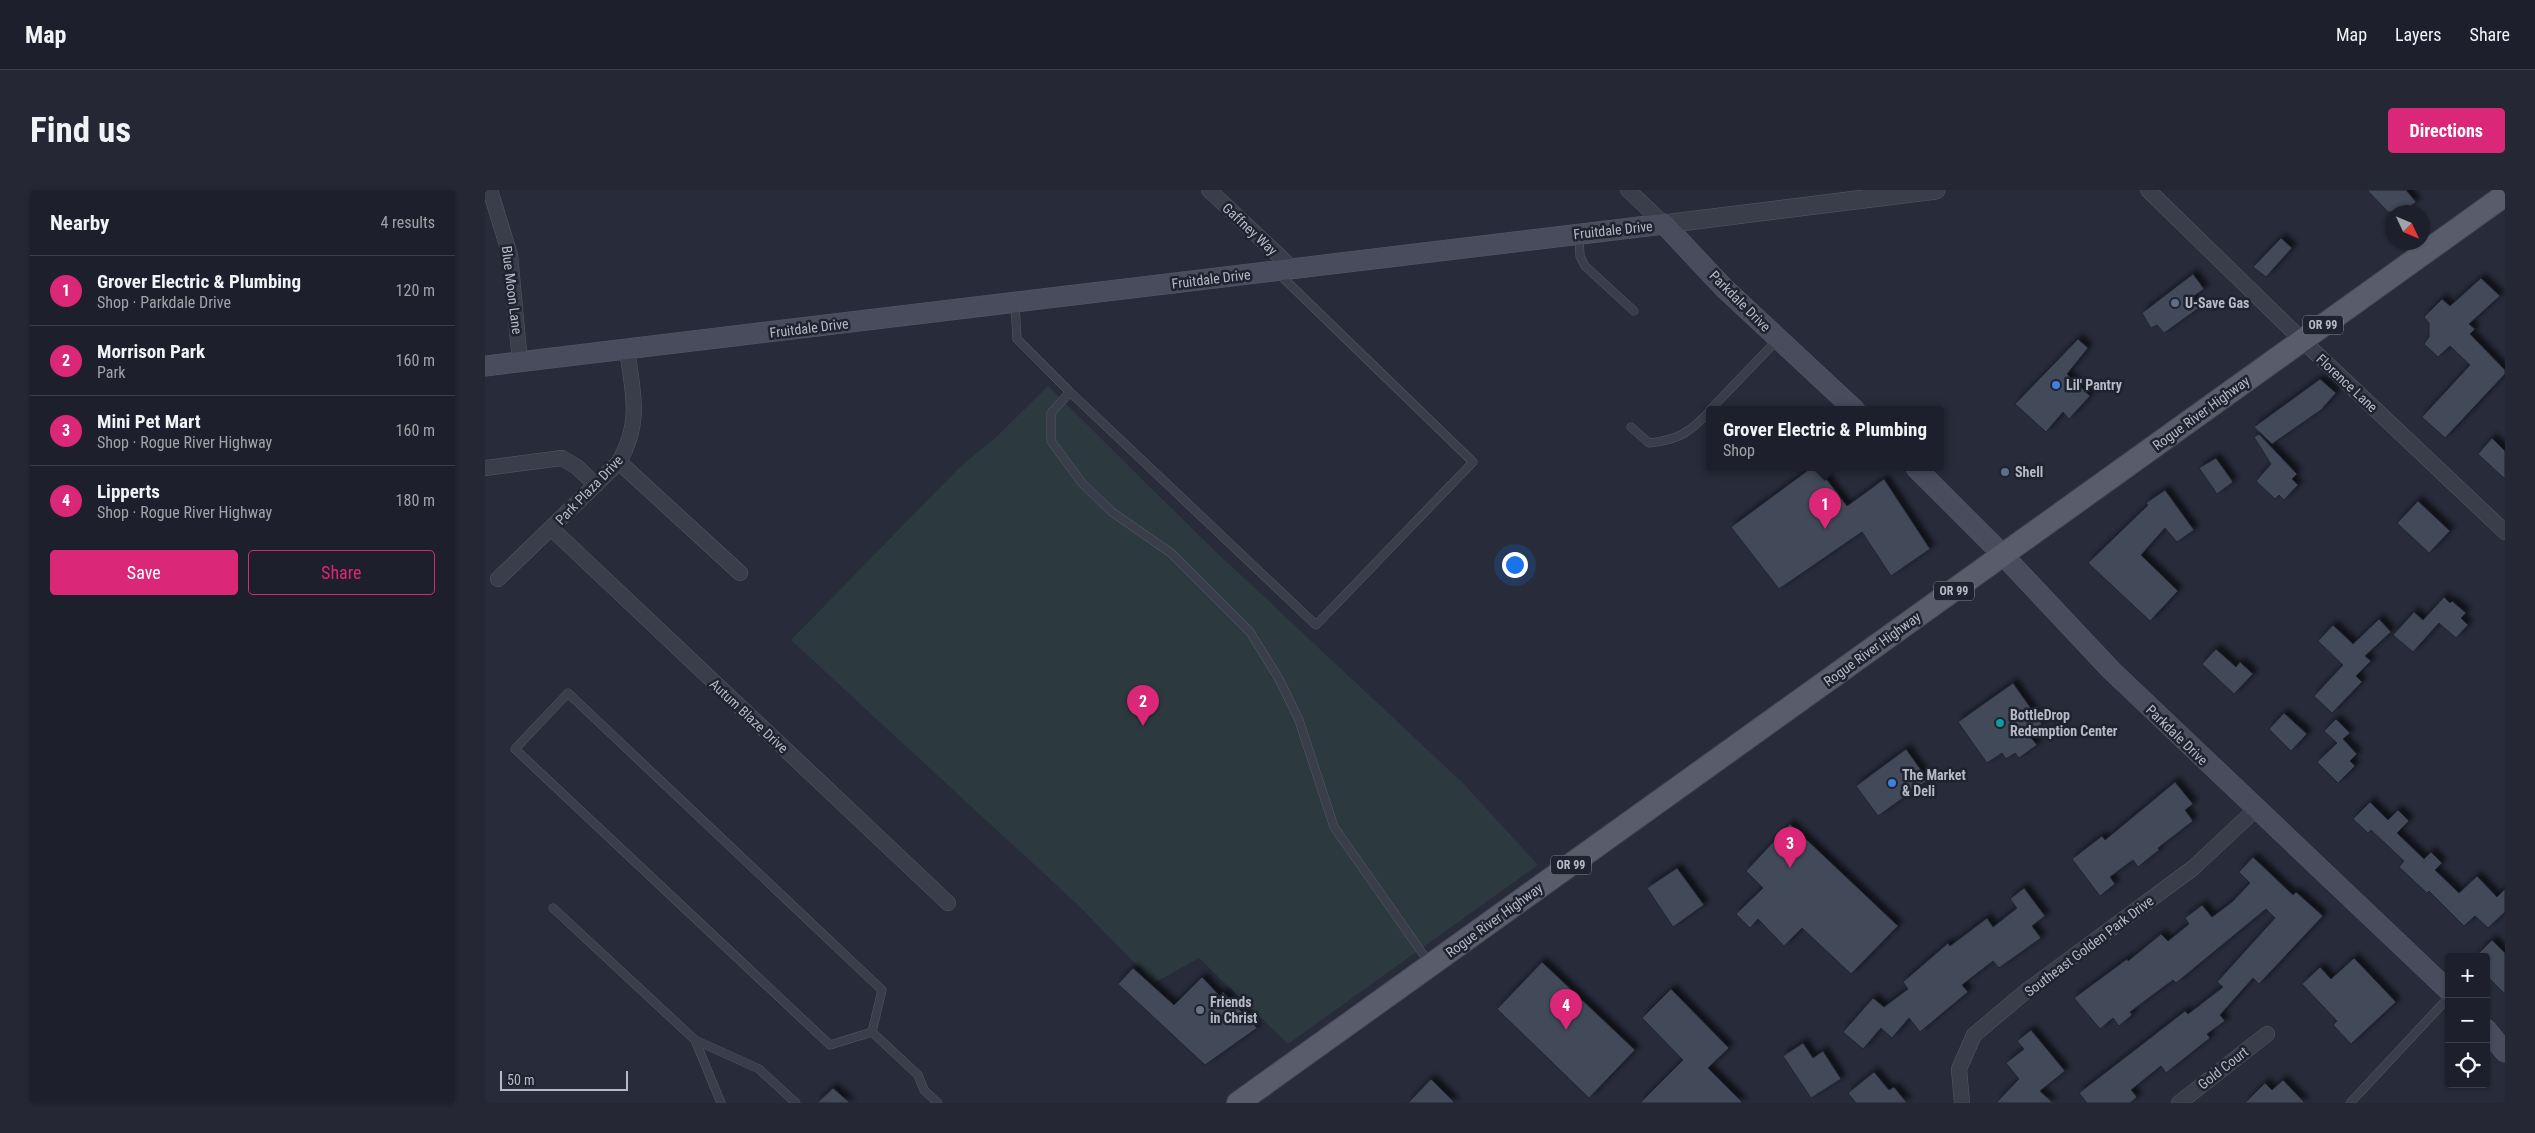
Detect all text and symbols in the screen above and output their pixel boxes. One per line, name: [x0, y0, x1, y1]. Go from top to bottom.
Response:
text: Map: [25, 21, 66, 49]
text: Map: [2336, 24, 2367, 45]
text: Layers: [2395, 24, 2442, 45]
text: Share: [2470, 24, 2510, 45]
button: Directions: [2388, 108, 2505, 153]
text: Find us: [30, 110, 131, 151]
street label: Gaffney Way: [1219, 200, 1281, 258]
north arrow: [2385, 205, 2430, 250]
text: Nearby: [50, 211, 109, 235]
text: 4 results: [380, 213, 435, 232]
street label: Fruitdale Drive: [1573, 218, 1654, 242]
street label: Blue Moon Lane: [499, 245, 525, 335]
street label: Fruitdale Drive: [1171, 266, 1252, 292]
street label: Parkdale Drive: [1706, 267, 1774, 335]
text: Grover Electric & Plumbing: [97, 270, 301, 293]
text: 1: [62, 281, 70, 300]
text: 120 m: [396, 281, 435, 300]
text: Shop · Parkdale Drive: [97, 293, 231, 312]
place label: U-Save Gas: [2185, 295, 2249, 311]
marker: U-Save Gas: [2169, 297, 2181, 309]
street label: Fruitdale Drive: [769, 315, 850, 341]
road number: OR 99: [2303, 316, 2343, 334]
text: Morrison Park: [97, 340, 205, 363]
text: 2: [62, 351, 70, 370]
text: 160 m: [396, 351, 435, 370]
street label: Florence Lane: [2313, 351, 2381, 416]
text: Park: [97, 363, 126, 382]
street label: Rogue River Highway: [2150, 372, 2253, 453]
place label: Lil' Pantry: [2066, 377, 2123, 393]
marker: Lil' Pantry: [2050, 379, 2062, 391]
popup: [1706, 406, 1944, 471]
text: Mini Pet Mart: [97, 410, 201, 433]
text: Grover Electric & Plumbing: [1723, 418, 1927, 441]
text: 3: [62, 421, 70, 440]
text: 160 m: [396, 421, 435, 440]
text: Shop · Rogue River Highway: [97, 433, 272, 452]
text: Shop: [1723, 441, 1755, 460]
street label: Park Plaza Drive: [552, 452, 626, 528]
place label: Shell: [2015, 464, 2043, 480]
marker: Shell: [1999, 466, 2011, 478]
text: Lipperts: [97, 480, 160, 503]
pin: 1: [1809, 488, 1841, 529]
text: 4: [62, 491, 70, 510]
text: 180 m: [396, 491, 435, 510]
text: Shop · Rogue River Highway: [97, 503, 272, 522]
button: Save: [50, 550, 238, 595]
button: Share: [248, 550, 435, 595]
your location: [1502, 552, 1528, 578]
road number: OR 99: [1934, 582, 1974, 601]
street label: Rogue River Highway: [1821, 608, 1924, 689]
street label: Autum Blaze Drive: [707, 676, 792, 756]
pin: 2: [1127, 685, 1159, 726]
street label: Parkdale Drive: [2143, 702, 2211, 769]
place label: BottleDrop Redemption Center: [2010, 707, 2118, 739]
marker: BottleDrop Redemption Center: [1994, 717, 2006, 729]
place label: The Market & Deli: [1902, 767, 1966, 799]
marker: The Market & Deli: [1886, 777, 1898, 789]
pin: 3: [1774, 827, 1806, 868]
road number: OR 99: [1551, 856, 1591, 874]
street label: Rogue River Highway: [1443, 879, 1546, 960]
street label: Southeast Golden Park Drive: [2021, 892, 2157, 1000]
map controls: [2445, 953, 2490, 1088]
button: +: [2445, 953, 2490, 998]
pin: 4: [1550, 989, 1582, 1030]
place label: Friends in Christ: [1210, 994, 1257, 1026]
button: −: [2445, 998, 2490, 1043]
marker: Friends in Christ: [1194, 1004, 1206, 1016]
street label: Gold Court: [2195, 1043, 2251, 1093]
button: locate: [2445, 1043, 2490, 1088]
scale bar: [500, 1068, 627, 1091]
text: 50 m: [507, 1072, 535, 1088]

